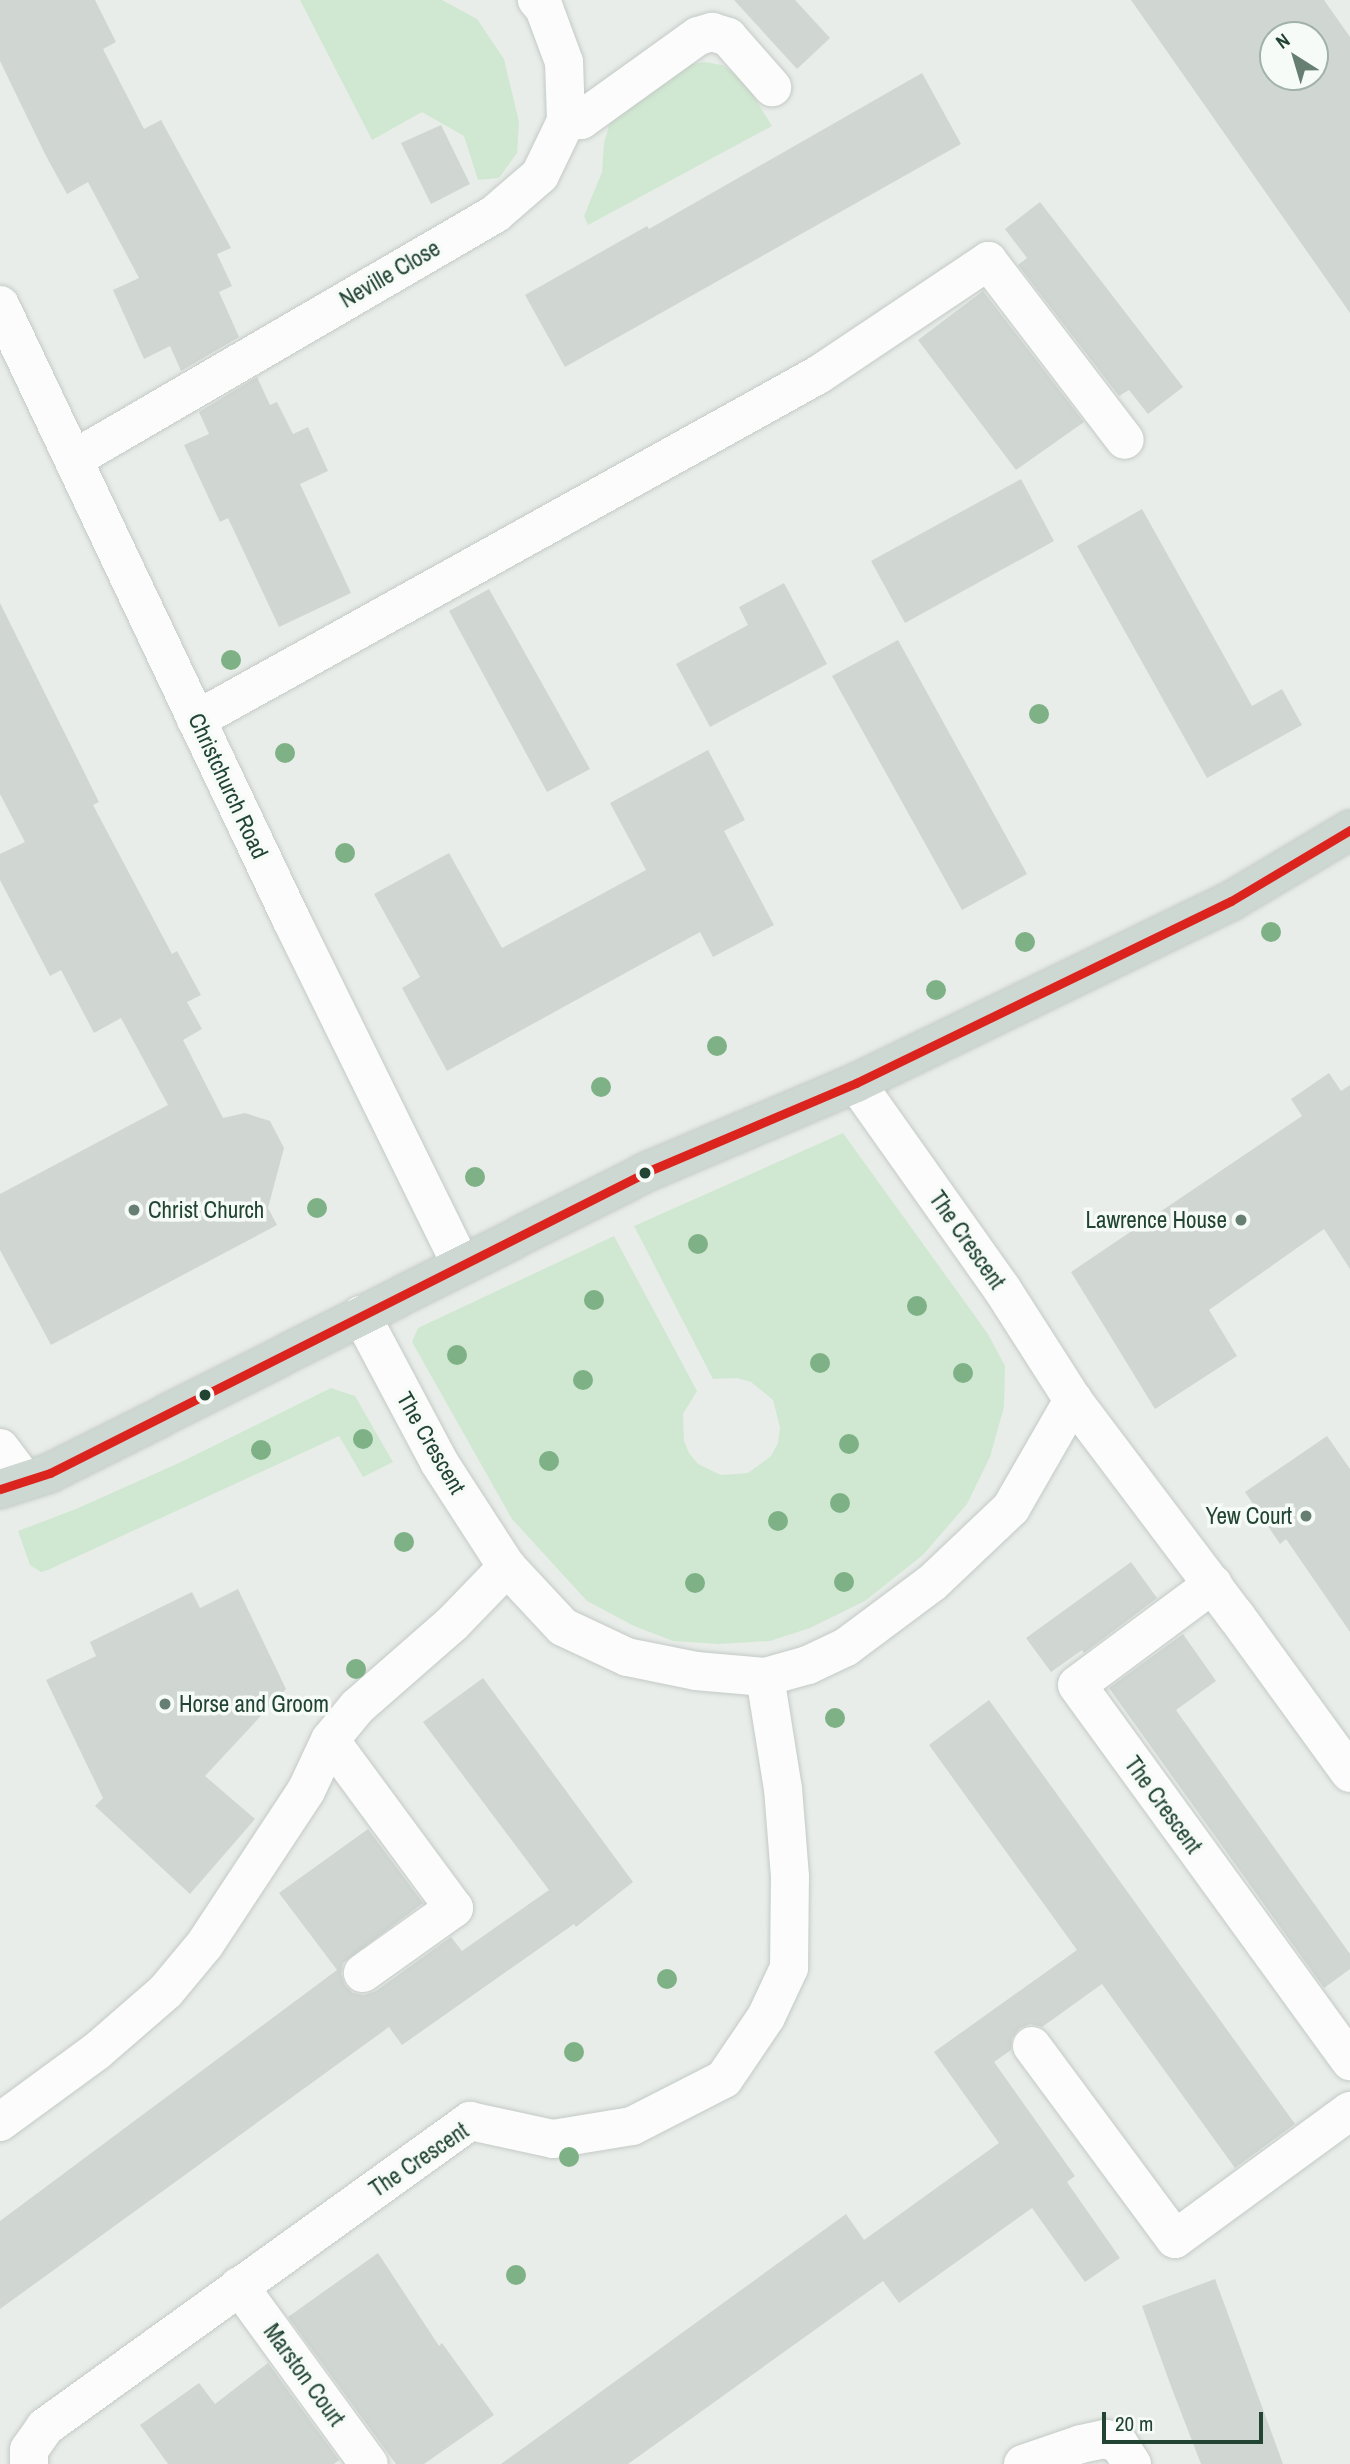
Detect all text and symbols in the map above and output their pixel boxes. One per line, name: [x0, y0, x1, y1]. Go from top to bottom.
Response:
north arrow: [1259, 21, 1329, 91]
text: N: [1270, 27, 1295, 55]
street label: Neville Close: [335, 234, 445, 314]
street label: Christchurch Road: [182, 709, 274, 863]
unlabelled marker: [638, 1166, 652, 1180]
street label: The Crescent: [923, 1186, 1011, 1294]
place label: Christ Church: [148, 1196, 264, 1224]
marker: Christ Church: [126, 1202, 142, 1218]
place label: Lawrence House: [1085, 1206, 1227, 1234]
marker: Lawrence House: [1233, 1212, 1249, 1228]
street label: The Crescent: [391, 1387, 471, 1499]
unlabelled marker: [198, 1388, 212, 1402]
place label: Yew Court: [1205, 1502, 1292, 1530]
marker: Yew Court: [1298, 1508, 1314, 1524]
place label: Horse and Groom: [179, 1690, 329, 1718]
marker: Horse and Groom: [157, 1696, 173, 1712]
street label: The Crescent: [1119, 1751, 1207, 1859]
street label: The Crescent: [364, 2117, 474, 2203]
street label: Marston Court: [258, 2319, 350, 2431]
scale bar: [1105, 2398, 1266, 2442]
text: 20 m: [1115, 2409, 1153, 2438]

